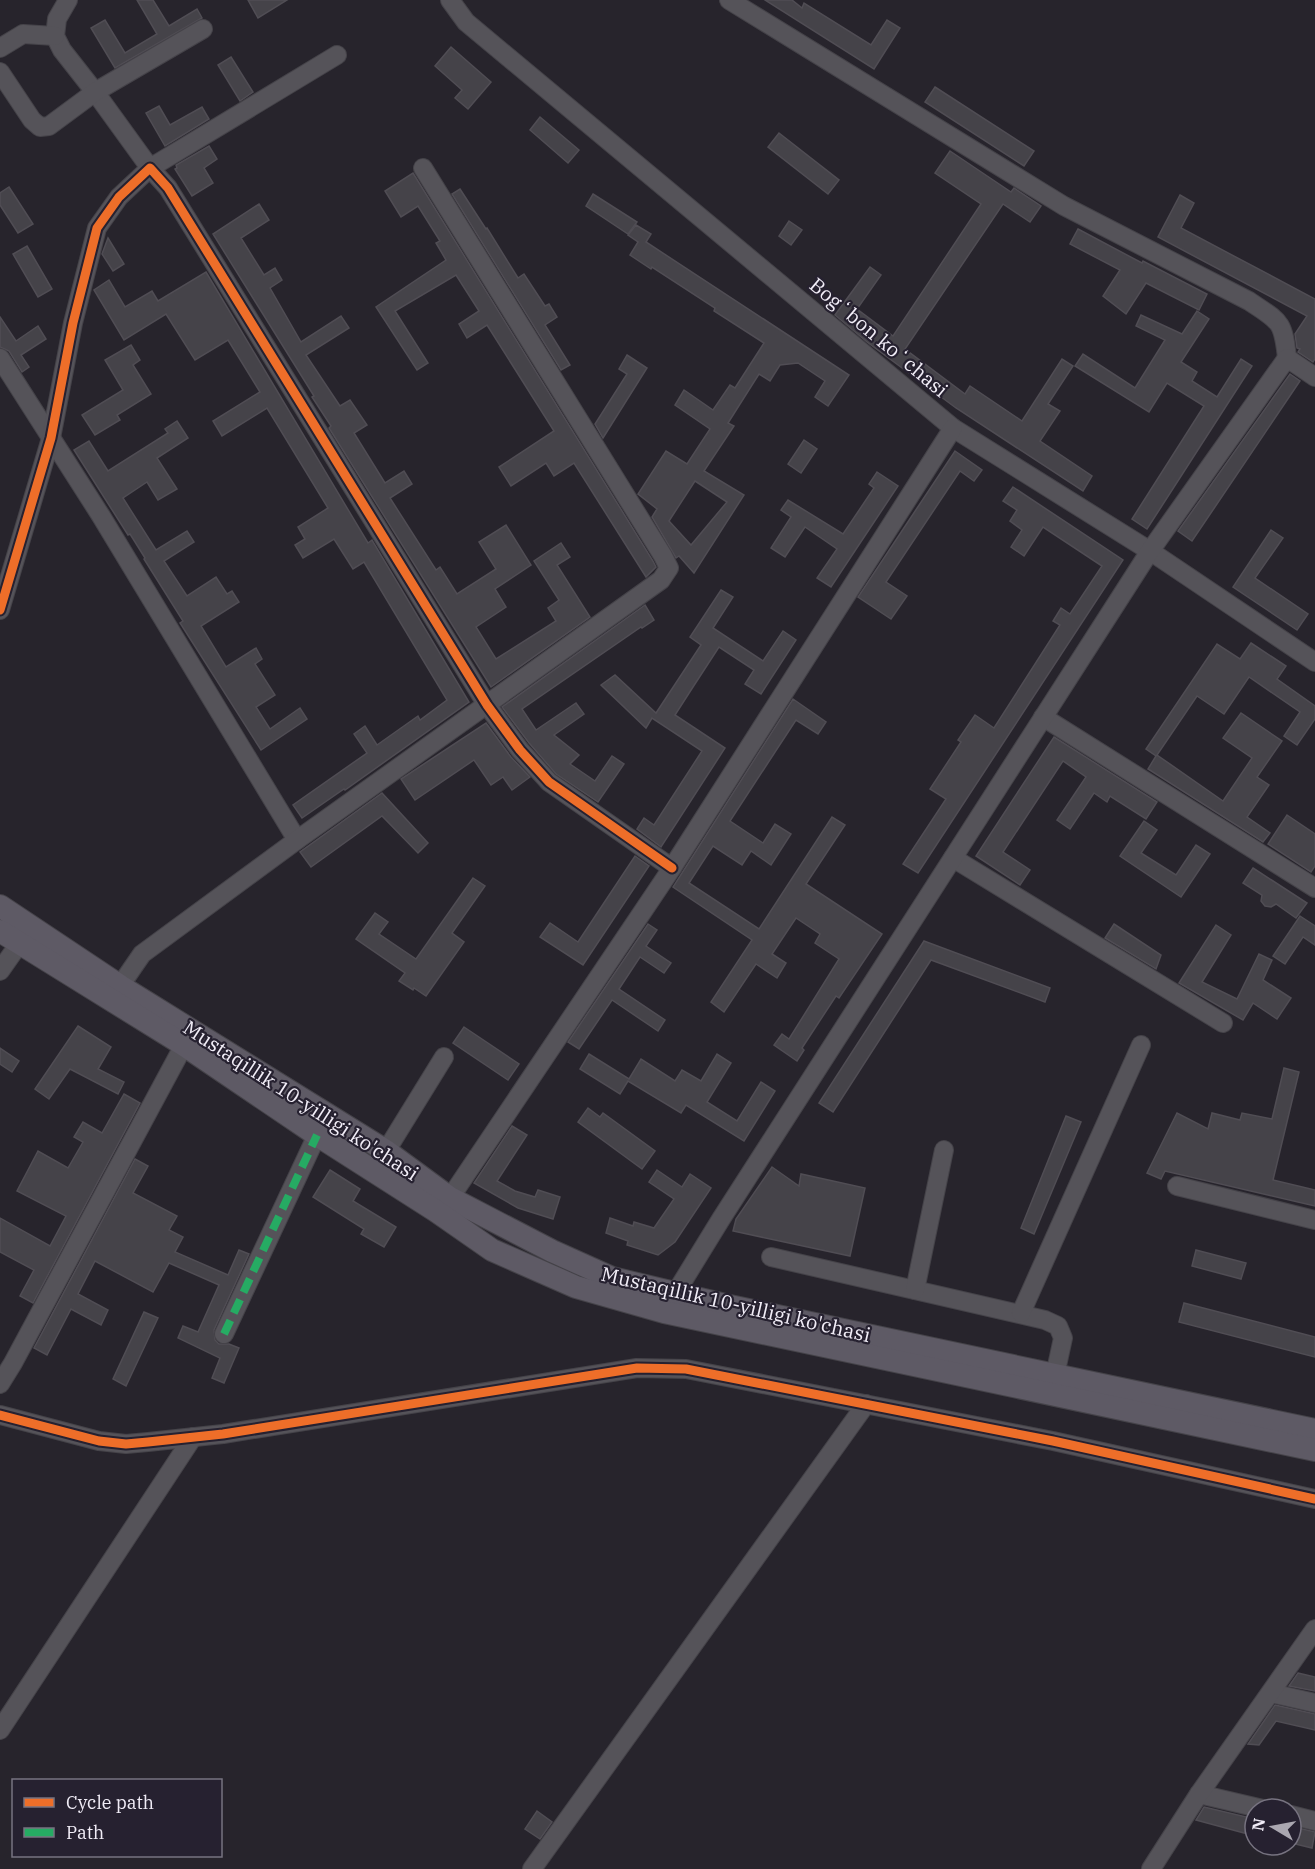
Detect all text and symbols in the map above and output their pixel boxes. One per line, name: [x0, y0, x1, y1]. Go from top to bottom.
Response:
street label: Bogʻbon koʻchasi: [804, 271, 954, 403]
street label: Mustaqillik 10-yilligi ko'chasi: [178, 1014, 424, 1186]
street label: Mustaqillik 10-yilligi ko'chasi: [599, 1260, 873, 1348]
legend: [12, 1779, 222, 1857]
text: Cycle path: [66, 1791, 154, 1814]
north arrow: [1243, 1797, 1303, 1857]
text: N: [1247, 1816, 1269, 1832]
text: Path: [66, 1821, 104, 1844]

